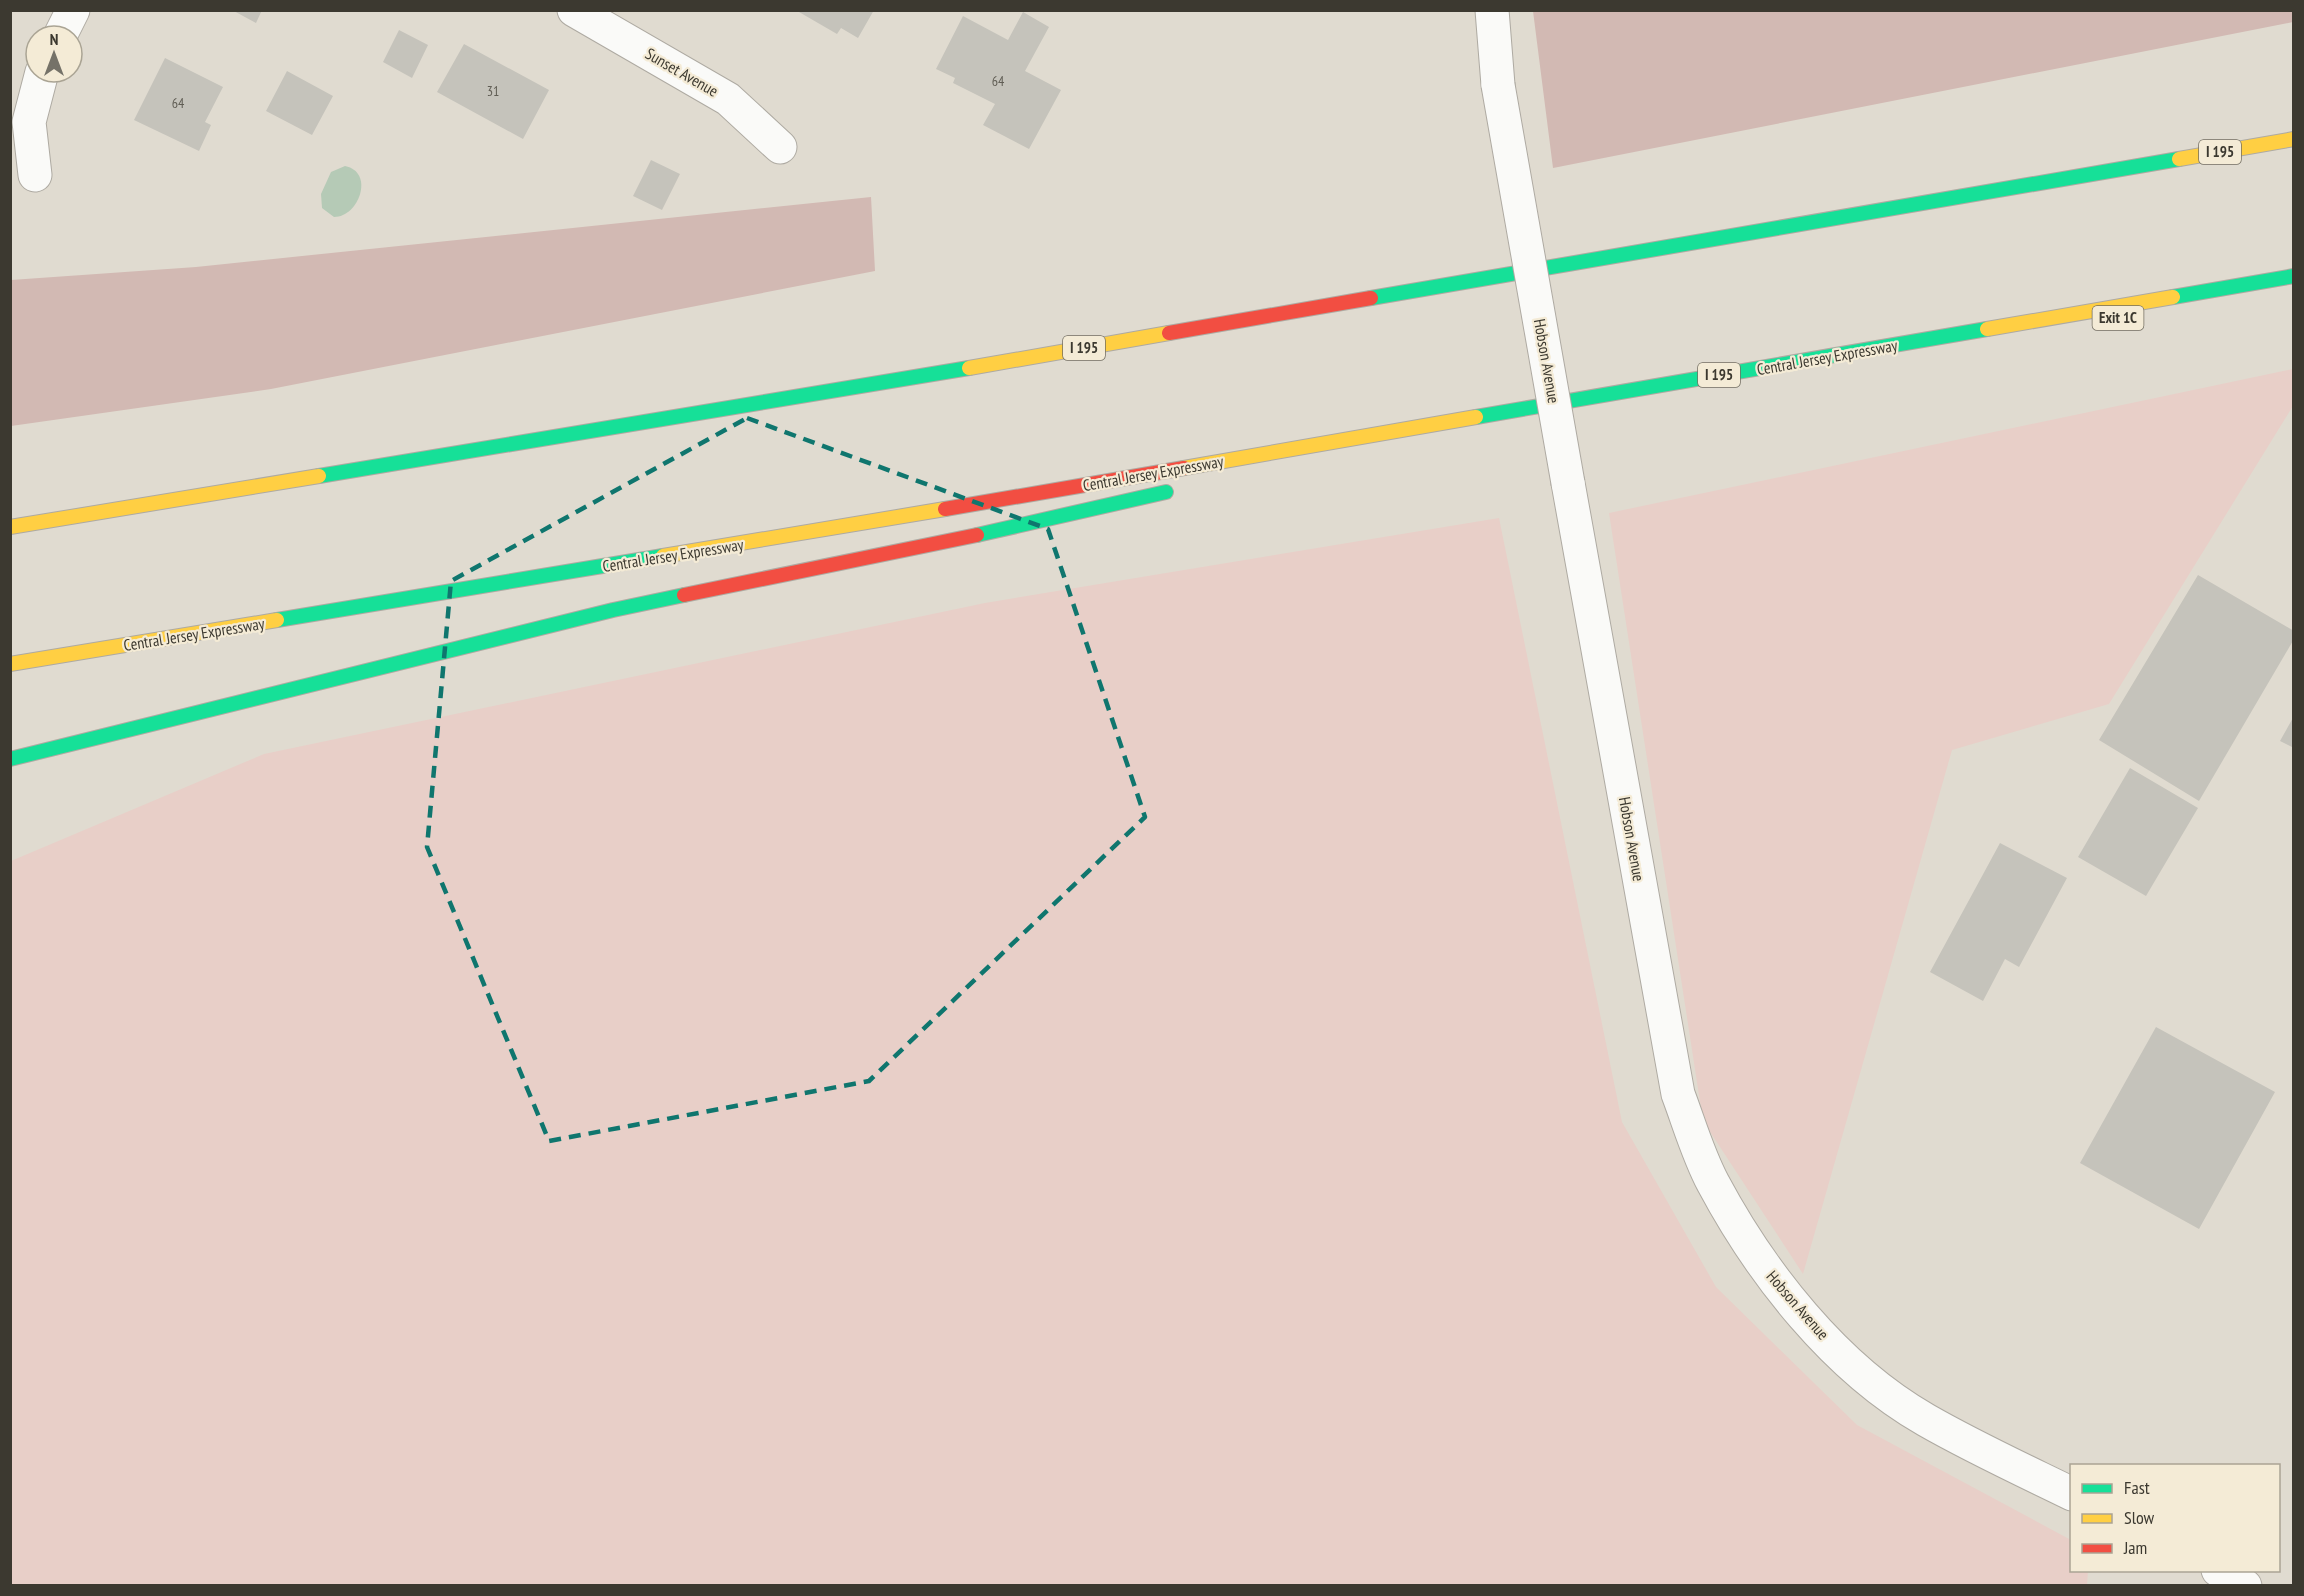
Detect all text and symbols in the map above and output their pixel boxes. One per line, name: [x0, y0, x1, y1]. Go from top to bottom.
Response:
north arrow: [24, 24, 84, 84]
text: N: [50, 29, 58, 49]
street label: Sunset Avenue: [642, 43, 722, 101]
house number: 64: [992, 72, 1005, 90]
house number: 31: [487, 82, 499, 100]
house number: 64: [172, 94, 185, 112]
road number: I 195: [2199, 140, 2241, 164]
road number: Exit 1C: [2092, 306, 2144, 330]
street label: Hobson Avenue: [1530, 317, 1564, 405]
street label: Central Jersey Expressway: [1755, 335, 1899, 379]
road number: I 195: [1063, 336, 1105, 360]
road number: I 195: [1698, 363, 1740, 387]
street label: Central Jersey Expressway: [1081, 451, 1225, 495]
street label: Central Jersey Expressway: [601, 534, 745, 576]
street label: Central Jersey Expressway: [122, 613, 266, 655]
street label: Hobson Avenue: [1615, 795, 1649, 883]
street label: Hobson Avenue: [1763, 1266, 1833, 1344]
legend: [2070, 1464, 2280, 1572]
text: Fast: [2124, 1476, 2150, 1499]
text: Slow: [2124, 1506, 2155, 1529]
text: Jam: [2123, 1536, 2147, 1559]

